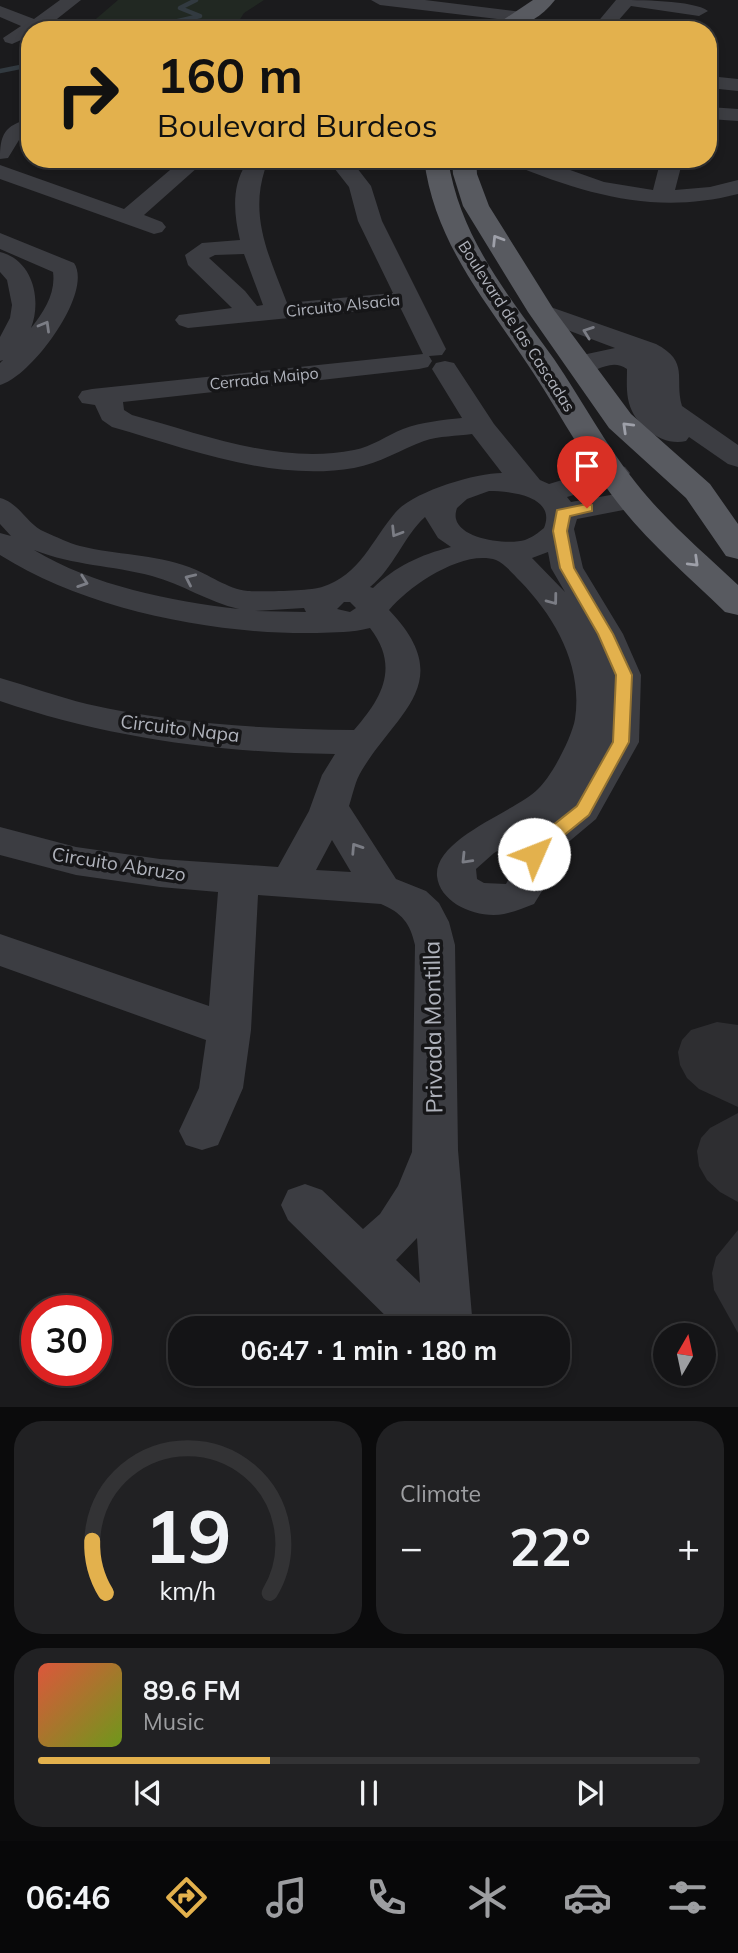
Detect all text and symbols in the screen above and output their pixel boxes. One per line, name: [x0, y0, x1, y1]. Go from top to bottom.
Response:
text: 160 m: [157, 44, 303, 105]
icon: right: [42, 49, 133, 140]
text: Boulevard Burdeos: [157, 105, 438, 145]
one-way arrow: [492, 235, 505, 248]
street label: Boulevard de las Cascadas: [454, 237, 580, 415]
street label: Circuito Alsacia: [285, 289, 401, 321]
one-way arrow: [37, 321, 50, 334]
one-way arrow: [583, 326, 595, 340]
street label: Cerrada Maipo: [209, 362, 319, 394]
one-way arrow: [622, 422, 635, 435]
pin: [557, 436, 617, 508]
icon: arrive: [568, 447, 606, 485]
one-way arrow: [391, 524, 404, 537]
one-way arrow: [686, 554, 699, 567]
one-way arrow: [76, 574, 89, 588]
one-way arrow: [185, 574, 197, 588]
one-way arrow: [545, 592, 558, 605]
street label: Circuito Napa: [119, 709, 241, 747]
position arrow: [497, 817, 571, 891]
street label: Circuito Abruzo: [50, 842, 188, 886]
one-way arrow: [352, 843, 364, 856]
one-way arrow: [462, 851, 474, 864]
street label: Privada Montilla: [416, 940, 449, 1114]
speed limit sign: 30: [21, 1295, 112, 1386]
north arrow: [653, 1323, 716, 1386]
map controls: [653, 1323, 716, 1386]
text: 06:47 · 1 min · 180 m: [241, 1334, 497, 1367]
text: Climate: [400, 1479, 481, 1508]
text: 19: [144, 1491, 232, 1582]
text: 22°: [509, 1514, 591, 1579]
text: −: [400, 1523, 423, 1571]
text: +: [677, 1523, 700, 1571]
text: km/h: [160, 1575, 216, 1606]
text: 89.6 FM: [143, 1674, 241, 1707]
text: Music: [143, 1707, 204, 1736]
icon: previous: [129, 1774, 167, 1812]
icon: pause: [350, 1774, 388, 1812]
icon: next: [571, 1774, 609, 1812]
icon: directions: [162, 1873, 211, 1922]
icon: music: [262, 1873, 311, 1922]
icon: phone: [362, 1873, 411, 1922]
icon: climate: [463, 1873, 512, 1922]
icon: car: [563, 1873, 612, 1922]
icon: filters: [663, 1873, 712, 1922]
text: 06:46: [26, 1877, 110, 1917]

